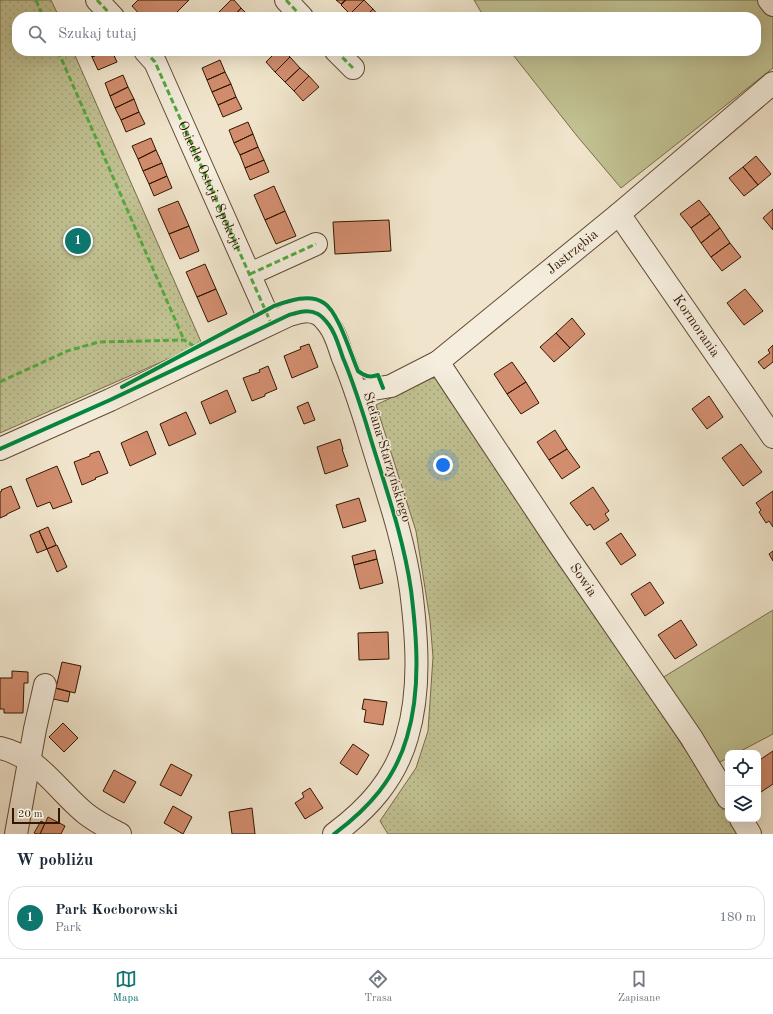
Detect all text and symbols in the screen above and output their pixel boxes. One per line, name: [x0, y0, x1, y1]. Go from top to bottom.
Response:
search box: [12, 12, 761, 56]
icon: search: [26, 23, 48, 45]
text: Szukaj tutaj: [58, 27, 137, 42]
street label: Osiedle Ostoja Spokoju: [175, 119, 245, 253]
pin: 1: [65, 226, 91, 256]
street label: Jastrzębia: [544, 227, 601, 277]
street label: Kormorania: [670, 292, 723, 360]
street label: Stefana Starzyńskiego: [361, 390, 414, 524]
your location: [433, 455, 453, 475]
street label: Sowia: [567, 561, 600, 599]
map controls: [725, 750, 761, 822]
button: locate: [725, 750, 761, 786]
button: layers: [725, 786, 761, 822]
scale bar: [12, 806, 60, 825]
text: 20 m: [18, 809, 43, 820]
text: W pobliżu: [16, 852, 93, 869]
text: Park Kocborowski: [55, 903, 178, 918]
text: 1: [26, 911, 34, 924]
text: 180 m: [719, 911, 756, 924]
text: Park: [55, 921, 82, 934]
tab: Mapa: [113, 968, 139, 1006]
tab: Trasa: [364, 968, 392, 1006]
tab: Zapisane: [618, 968, 660, 1006]

